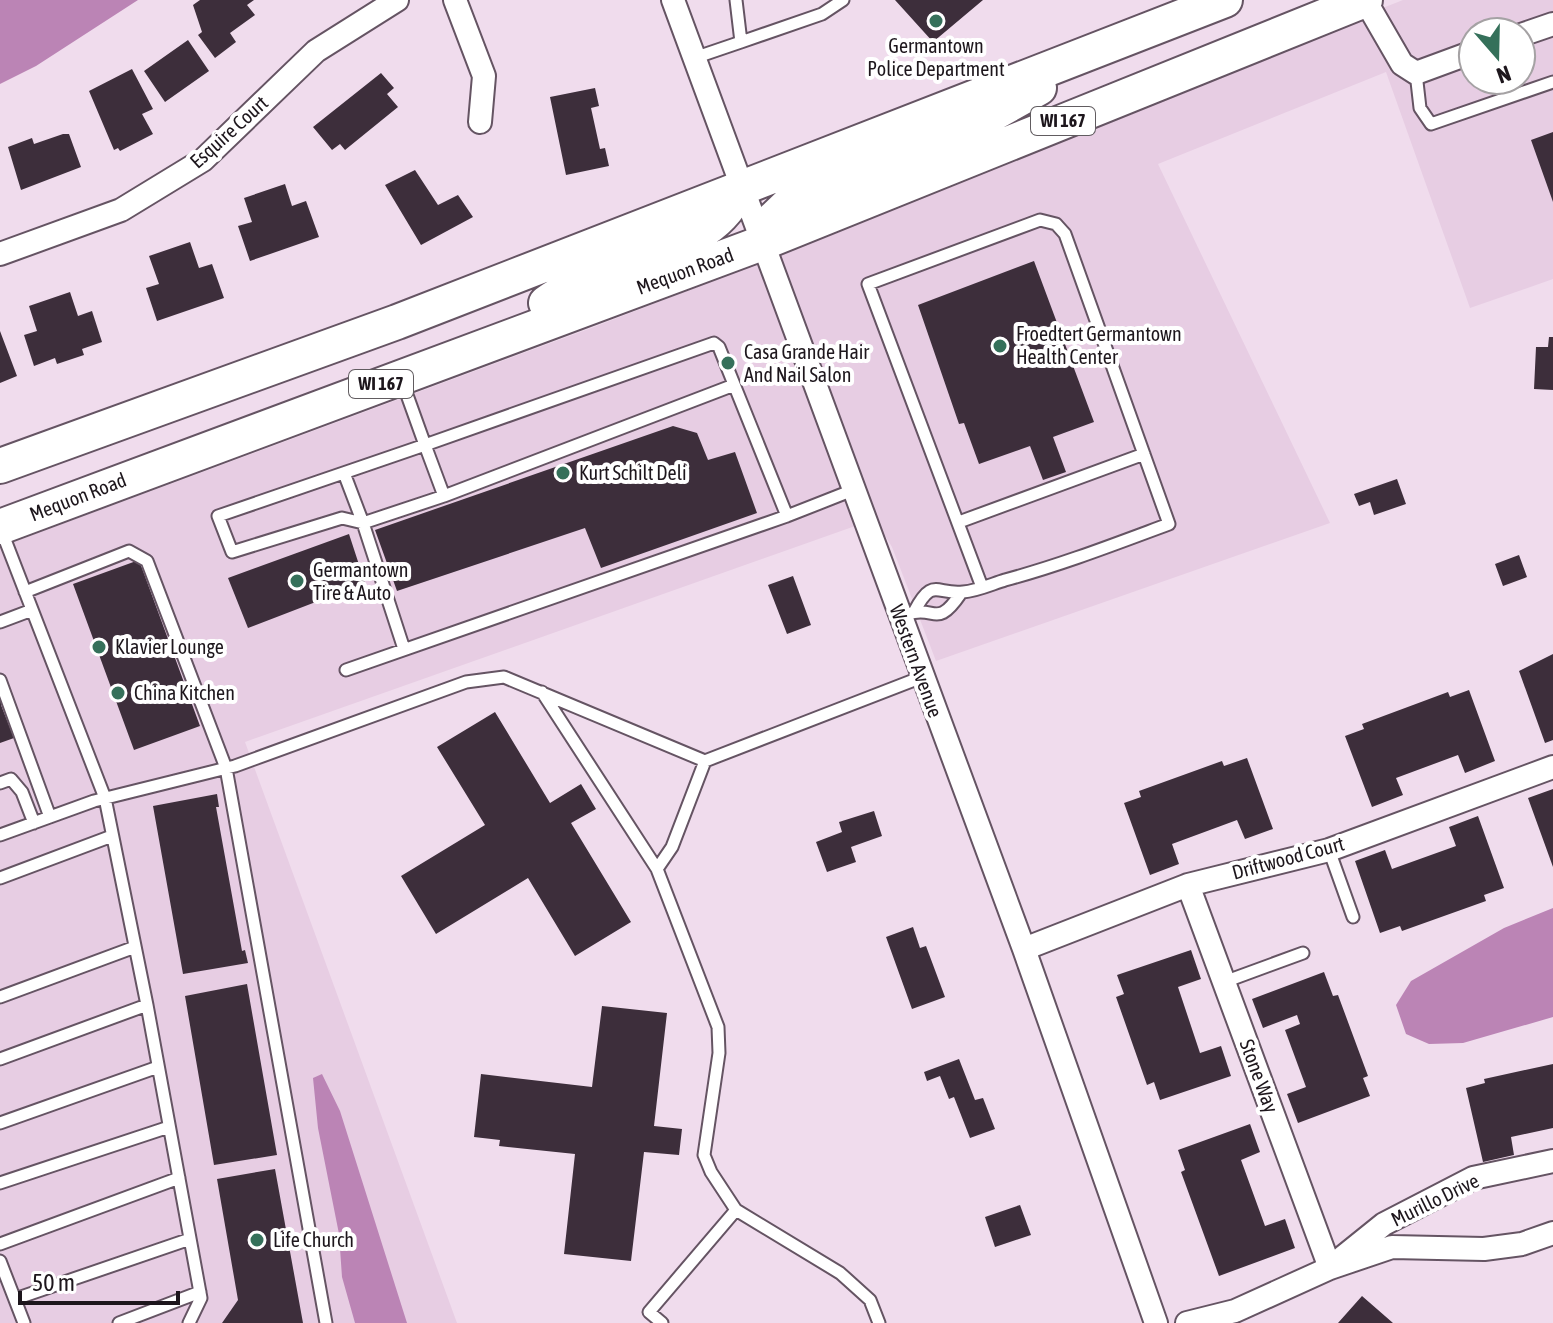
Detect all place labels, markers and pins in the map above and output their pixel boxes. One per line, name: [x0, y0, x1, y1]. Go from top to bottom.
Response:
marker: Germantown Police Department: [927, 12, 945, 30]
place label: Germantown Police Department: [867, 34, 1005, 80]
place label: Froedtert Germantown Health Center: [1016, 322, 1182, 368]
marker: Froedtert Germantown Health Center: [991, 337, 1009, 355]
place label: Casa Grande Hair And Nail Salon: [744, 340, 870, 386]
marker: Casa Grande Hair And Nail Salon: [719, 354, 737, 372]
place label: Kurt Schilt Deli: [579, 461, 687, 484]
marker: Kurt Schilt Deli: [554, 464, 572, 482]
place label: Germantown Tire & Auto: [313, 558, 408, 604]
marker: Germantown Tire & Auto: [288, 572, 306, 590]
place label: Klavier Lounge: [115, 635, 224, 658]
marker: Klavier Lounge: [90, 638, 108, 656]
place label: China Kitchen: [134, 681, 235, 704]
marker: China Kitchen: [109, 684, 127, 702]
place label: Life Church: [273, 1228, 354, 1251]
marker: Life Church: [248, 1231, 266, 1249]

